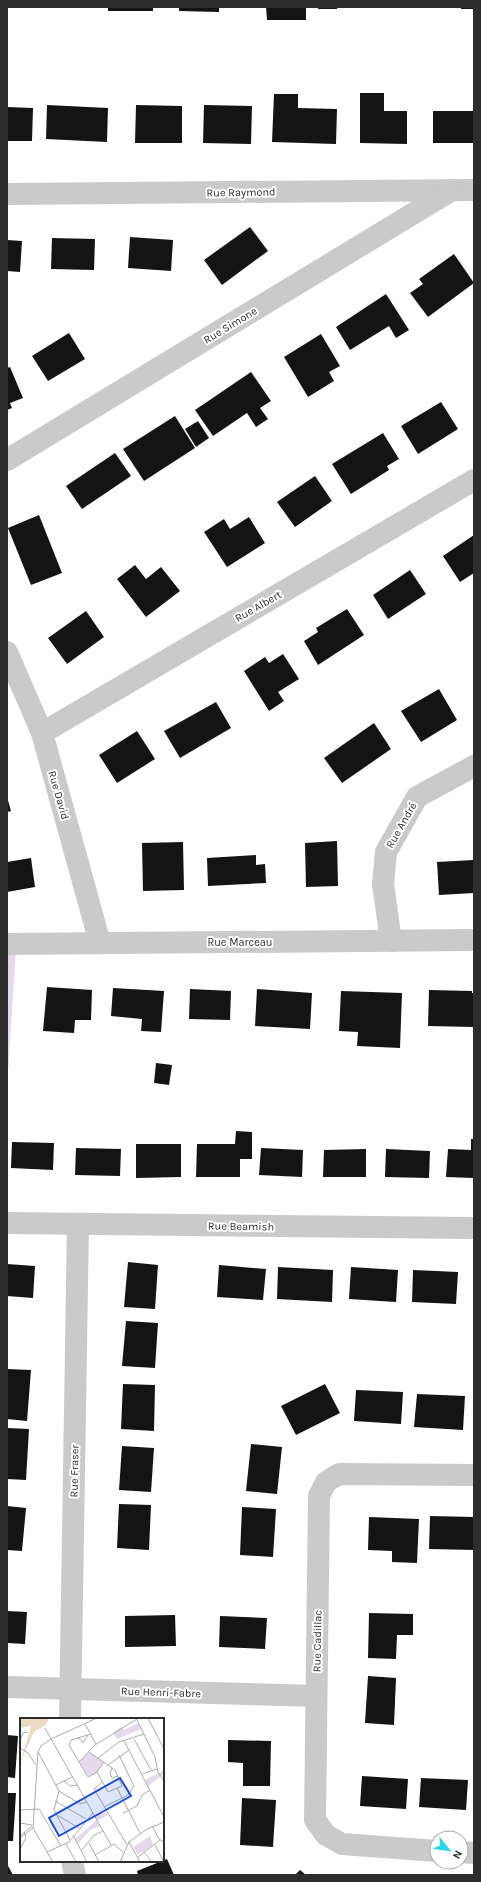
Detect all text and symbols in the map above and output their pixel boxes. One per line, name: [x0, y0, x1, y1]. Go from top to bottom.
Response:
street label: Rue Raymond: [206, 185, 276, 200]
street label: Rue Simone: [201, 304, 260, 346]
street label: Rue Albert: [233, 588, 284, 625]
street label: Rue David: [45, 769, 72, 821]
street label: Rue André: [383, 800, 420, 850]
street label: Rue Marceau: [207, 936, 273, 949]
street label: Rue Beamish: [208, 1219, 274, 1234]
street label: Rue Fraser: [68, 1444, 81, 1498]
street label: Rue Cadillac: [310, 1610, 325, 1672]
street label: Rue Henri-Fabre: [121, 1685, 202, 1700]
inset map: [20, 1718, 164, 1862]
north arrow: [429, 1830, 469, 1870]
text: N: [450, 1848, 465, 1861]

